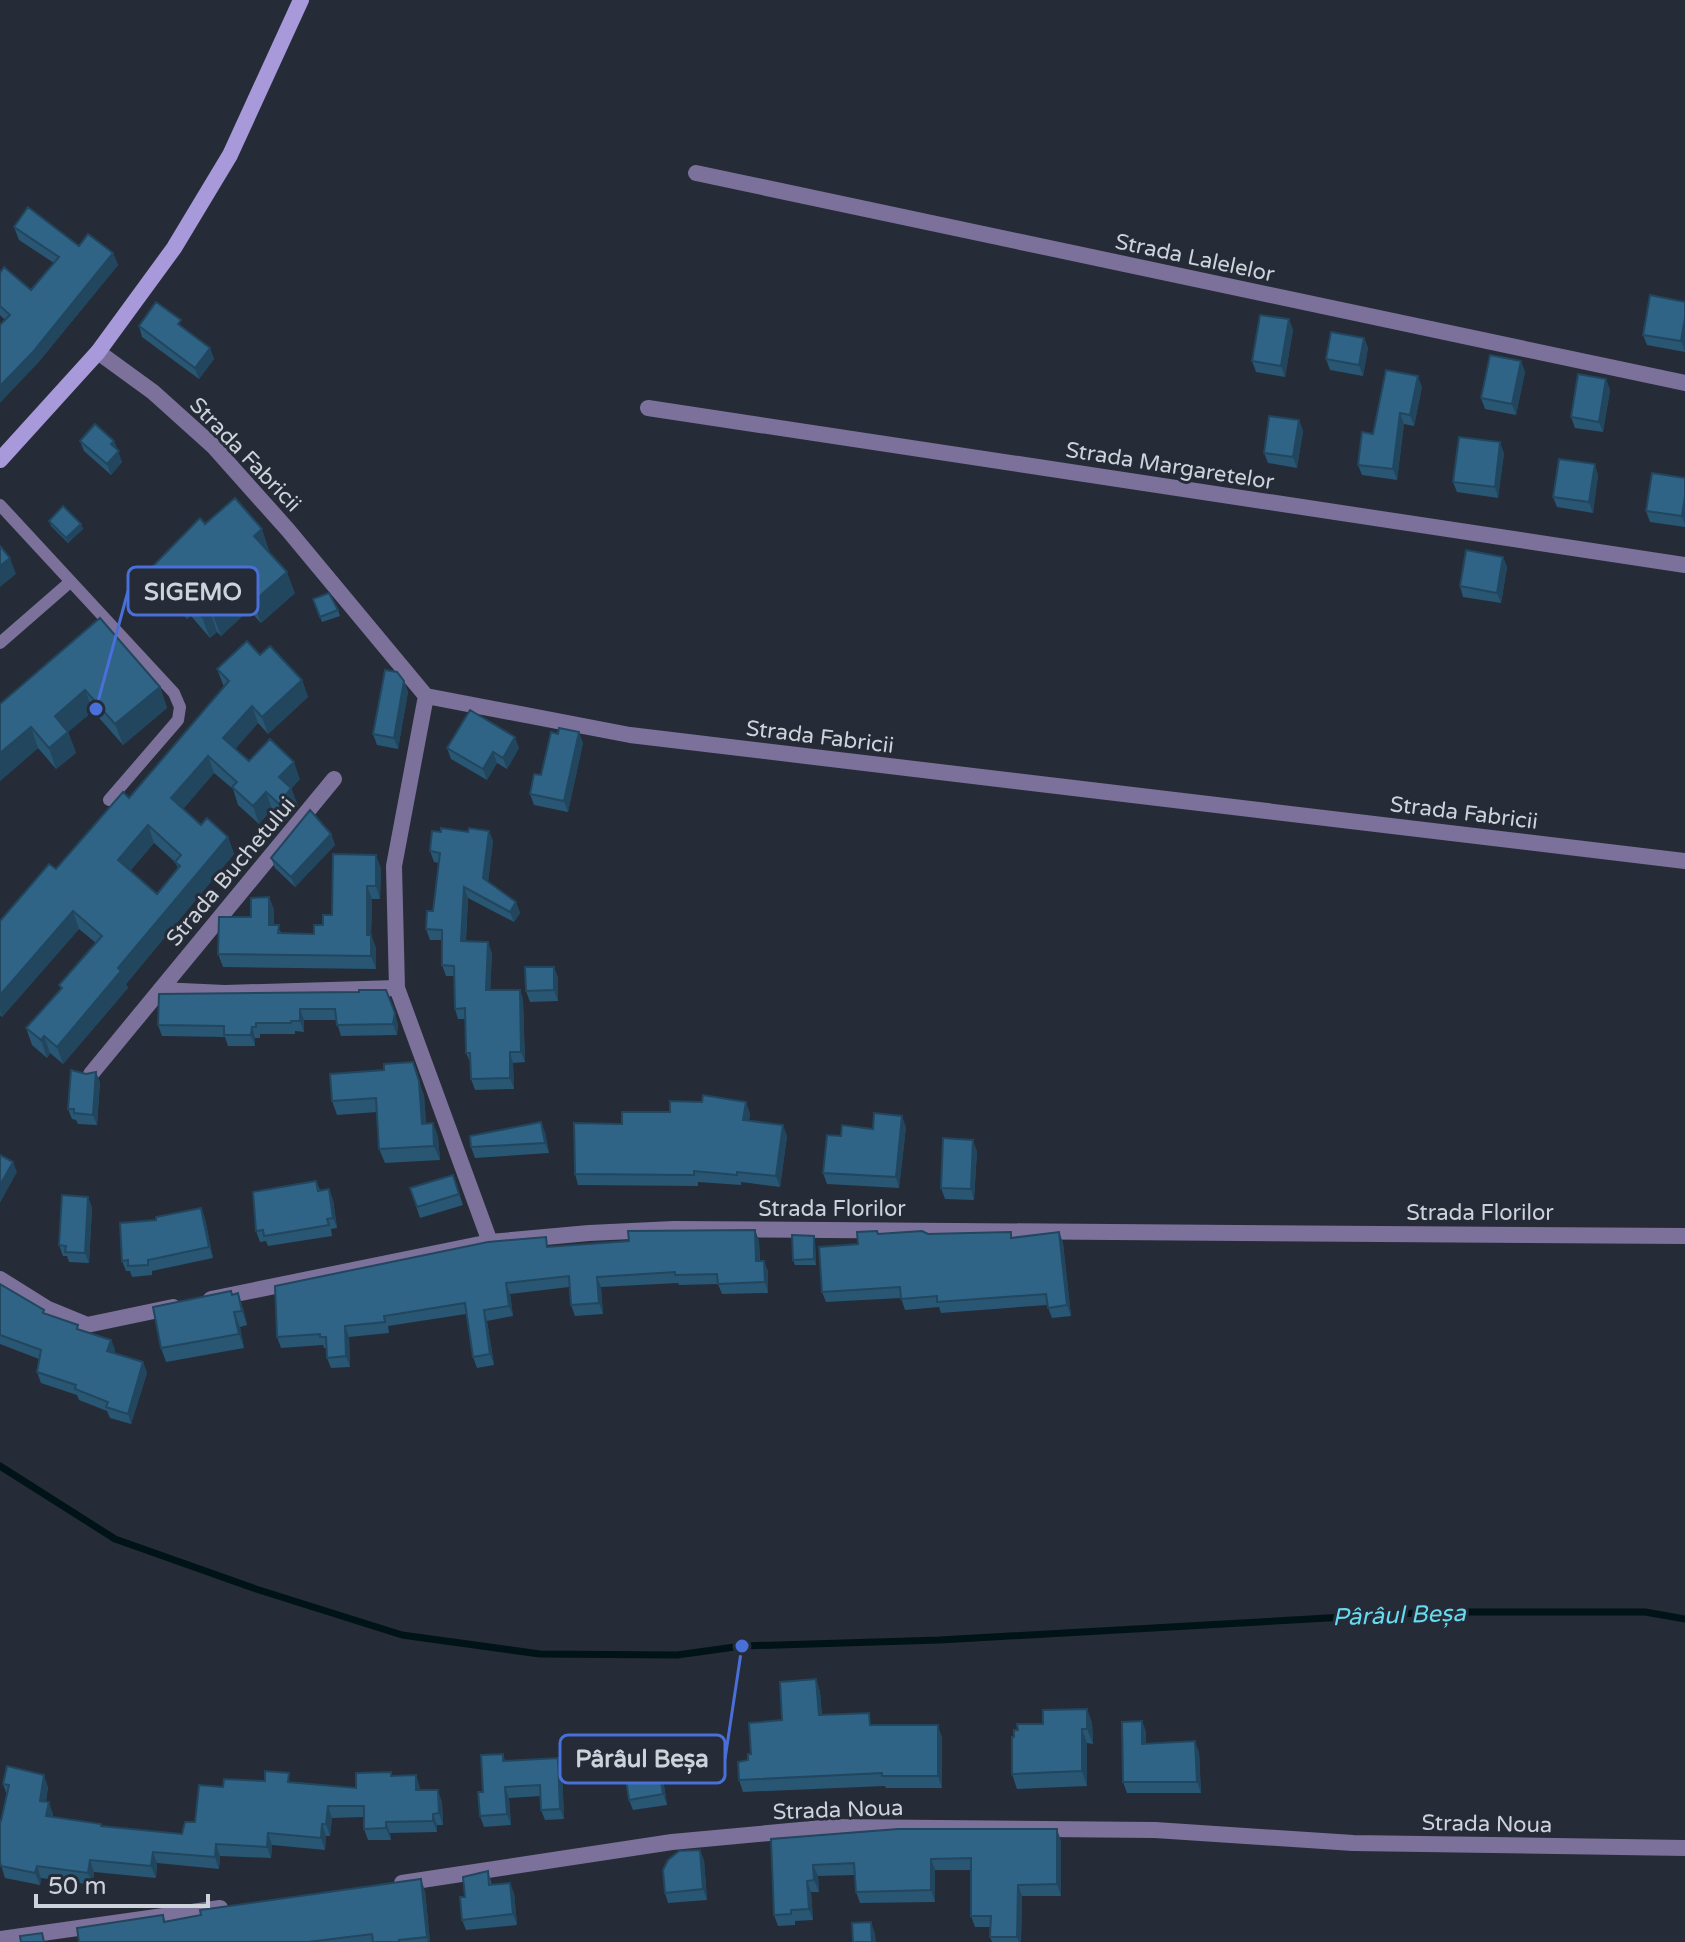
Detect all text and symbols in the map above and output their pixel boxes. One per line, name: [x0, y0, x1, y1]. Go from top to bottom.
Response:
street label: Strada Lalelelor: [1113, 228, 1277, 288]
street label: Strada Fabricii: [184, 392, 306, 517]
street label: Strada Margaretelor: [1064, 437, 1277, 495]
callout: SIGEMO: [128, 567, 258, 615]
text: SIGEMO: [144, 578, 242, 607]
street label: Strada Fabricii: [744, 715, 895, 759]
street label: Strada Fabricii: [1388, 791, 1539, 835]
street label: Strada Buchetului: [161, 792, 301, 951]
street label: Strada Florilor: [758, 1196, 906, 1222]
street label: Strada Florilor: [1406, 1200, 1554, 1226]
water label: Pârâul Beșa: [1332, 1599, 1467, 1632]
callout: Pârâul Beșa: [560, 1735, 725, 1783]
text: Pârâul Beșa: [575, 1745, 709, 1774]
street label: Strada Noua: [772, 1795, 904, 1825]
street label: Strada Noua: [1421, 1810, 1553, 1838]
scale bar: [36, 1858, 208, 1908]
text: 50 m: [48, 1872, 106, 1901]

